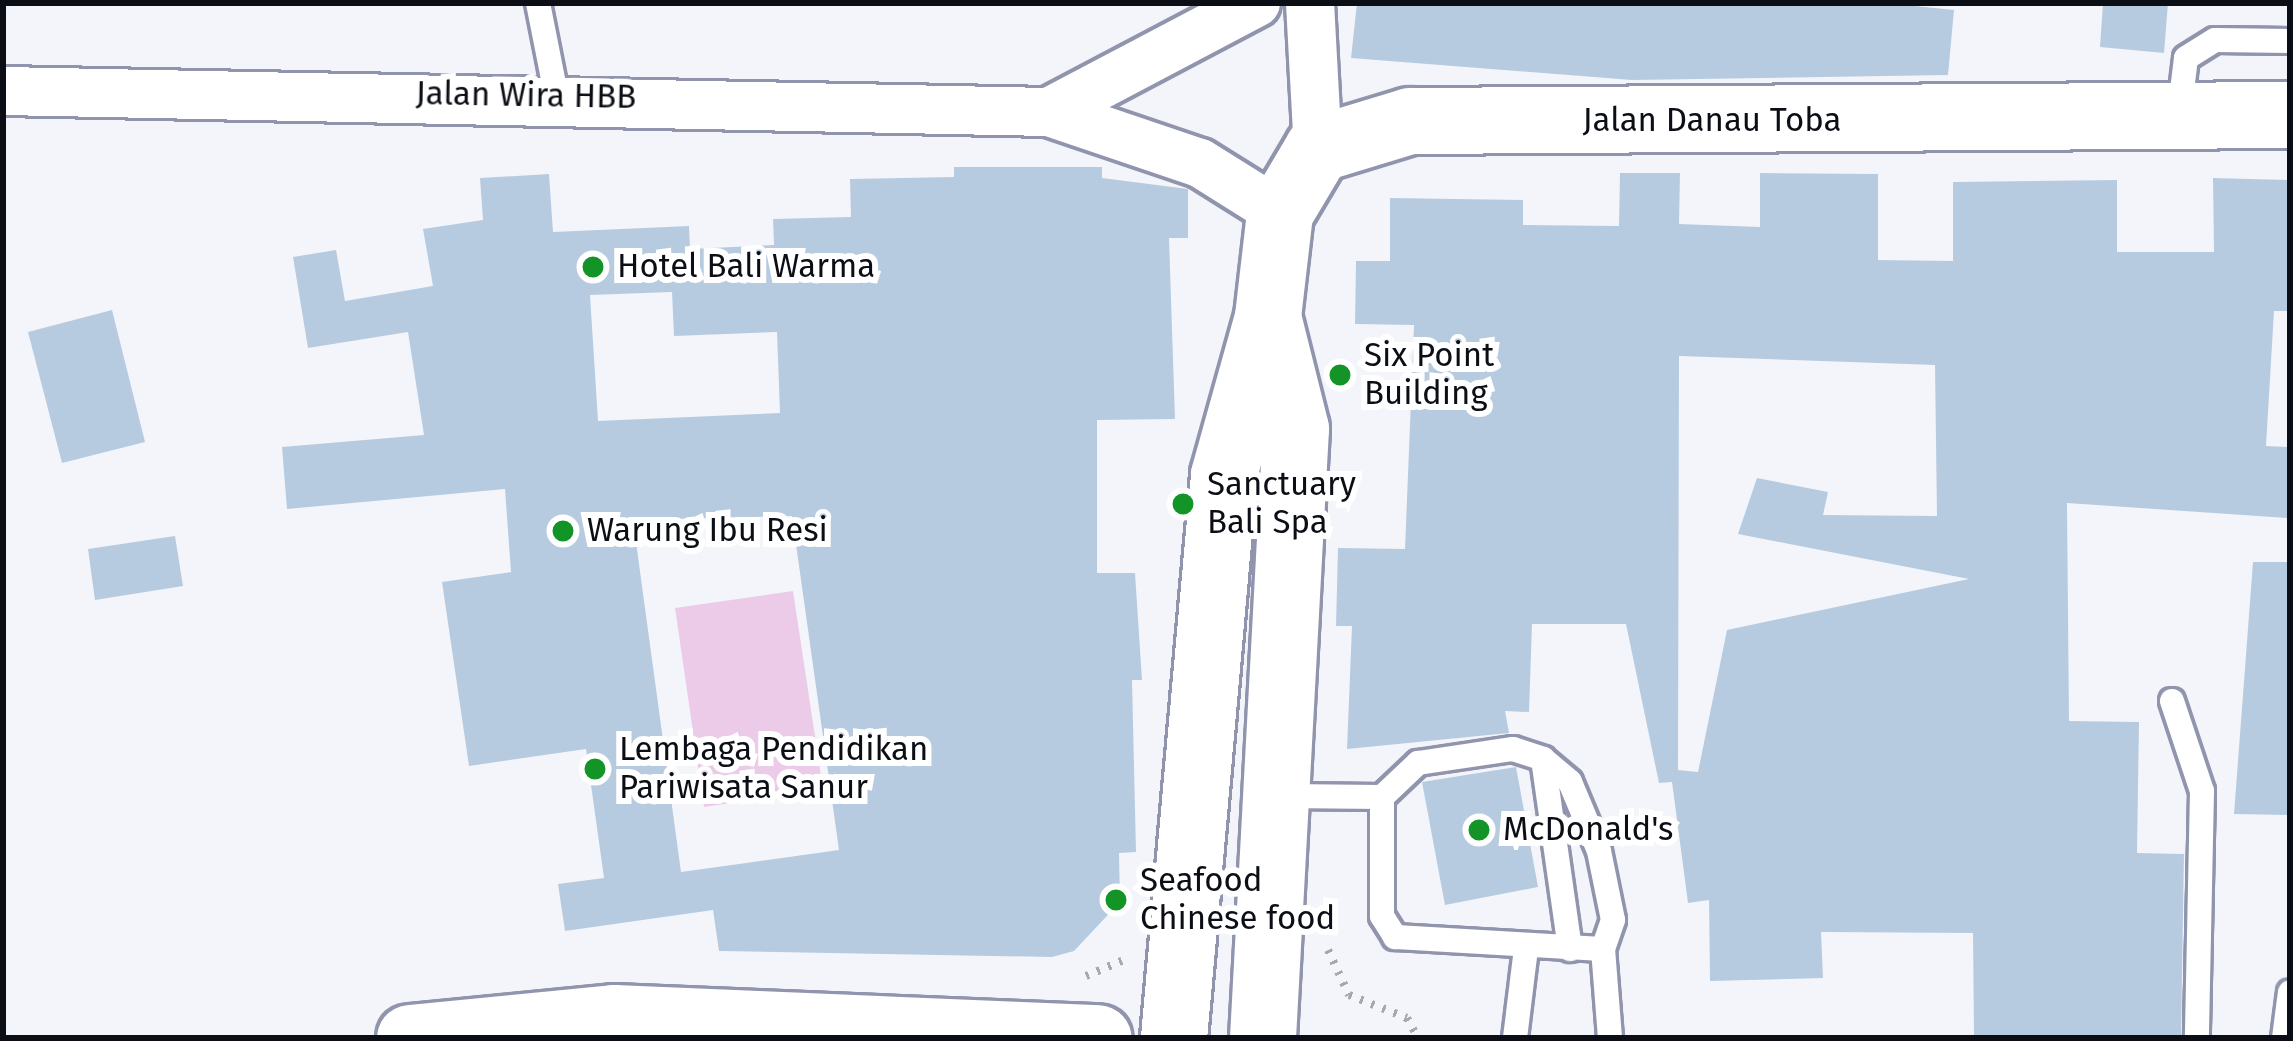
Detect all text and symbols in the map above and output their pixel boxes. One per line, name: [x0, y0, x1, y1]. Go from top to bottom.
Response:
street label: Jalan Wira HBB: [415, 74, 637, 118]
street label: Jalan Danau Toba: [1582, 101, 1842, 141]
place label: Hotel Bali Warma: [617, 247, 875, 287]
marker: Hotel Bali Warma: [580, 254, 606, 280]
place label: Six Point Building: [1364, 336, 1494, 414]
marker: Six Point Building: [1327, 362, 1353, 388]
place label: Sanctuary Bali Spa: [1207, 465, 1356, 543]
marker: Sanctuary Bali Spa: [1170, 491, 1196, 517]
place label: Warung Ibu Resi: [587, 511, 828, 551]
marker: Warung Ibu Resi: [550, 518, 576, 544]
place label: Lembaga Pendidikan Pariwisata Sanur: [619, 730, 928, 808]
marker: Lembaga Pendidikan Pariwisata Sanur: [582, 756, 608, 782]
place label: McDonald's: [1503, 810, 1673, 850]
marker: McDonald's: [1466, 817, 1492, 843]
place label: Seafood Chinese food: [1140, 861, 1335, 939]
marker: Seafood Chinese food: [1103, 887, 1129, 913]

